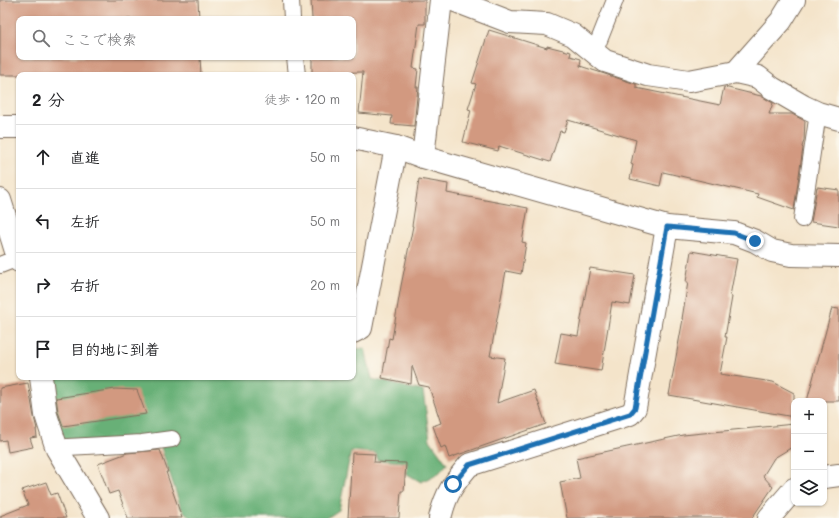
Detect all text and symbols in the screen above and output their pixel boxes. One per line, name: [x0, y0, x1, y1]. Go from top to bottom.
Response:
search box: [16, 16, 356, 60]
icon: search: [30, 27, 52, 49]
text: ここで検索: [62, 29, 137, 49]
text: 2 分: [32, 88, 65, 110]
text: 徒歩 · 120 m: [264, 90, 340, 107]
icon: ahead: [32, 146, 54, 168]
text: 直進: [70, 147, 100, 167]
text: 50 m: [310, 148, 340, 165]
icon: left: [32, 210, 54, 232]
text: 左折: [70, 211, 100, 231]
text: 50 m: [310, 212, 340, 229]
route end: [746, 232, 764, 250]
icon: right: [32, 274, 54, 296]
text: 右折: [70, 275, 100, 295]
text: 20 m: [310, 276, 340, 293]
icon: arrive: [32, 338, 54, 360]
text: 目的地に到着: [70, 339, 160, 359]
map controls: [791, 398, 827, 506]
button: +: [791, 398, 827, 434]
button: −: [791, 434, 827, 470]
button: layers: [791, 470, 827, 506]
route start: [444, 475, 462, 493]

